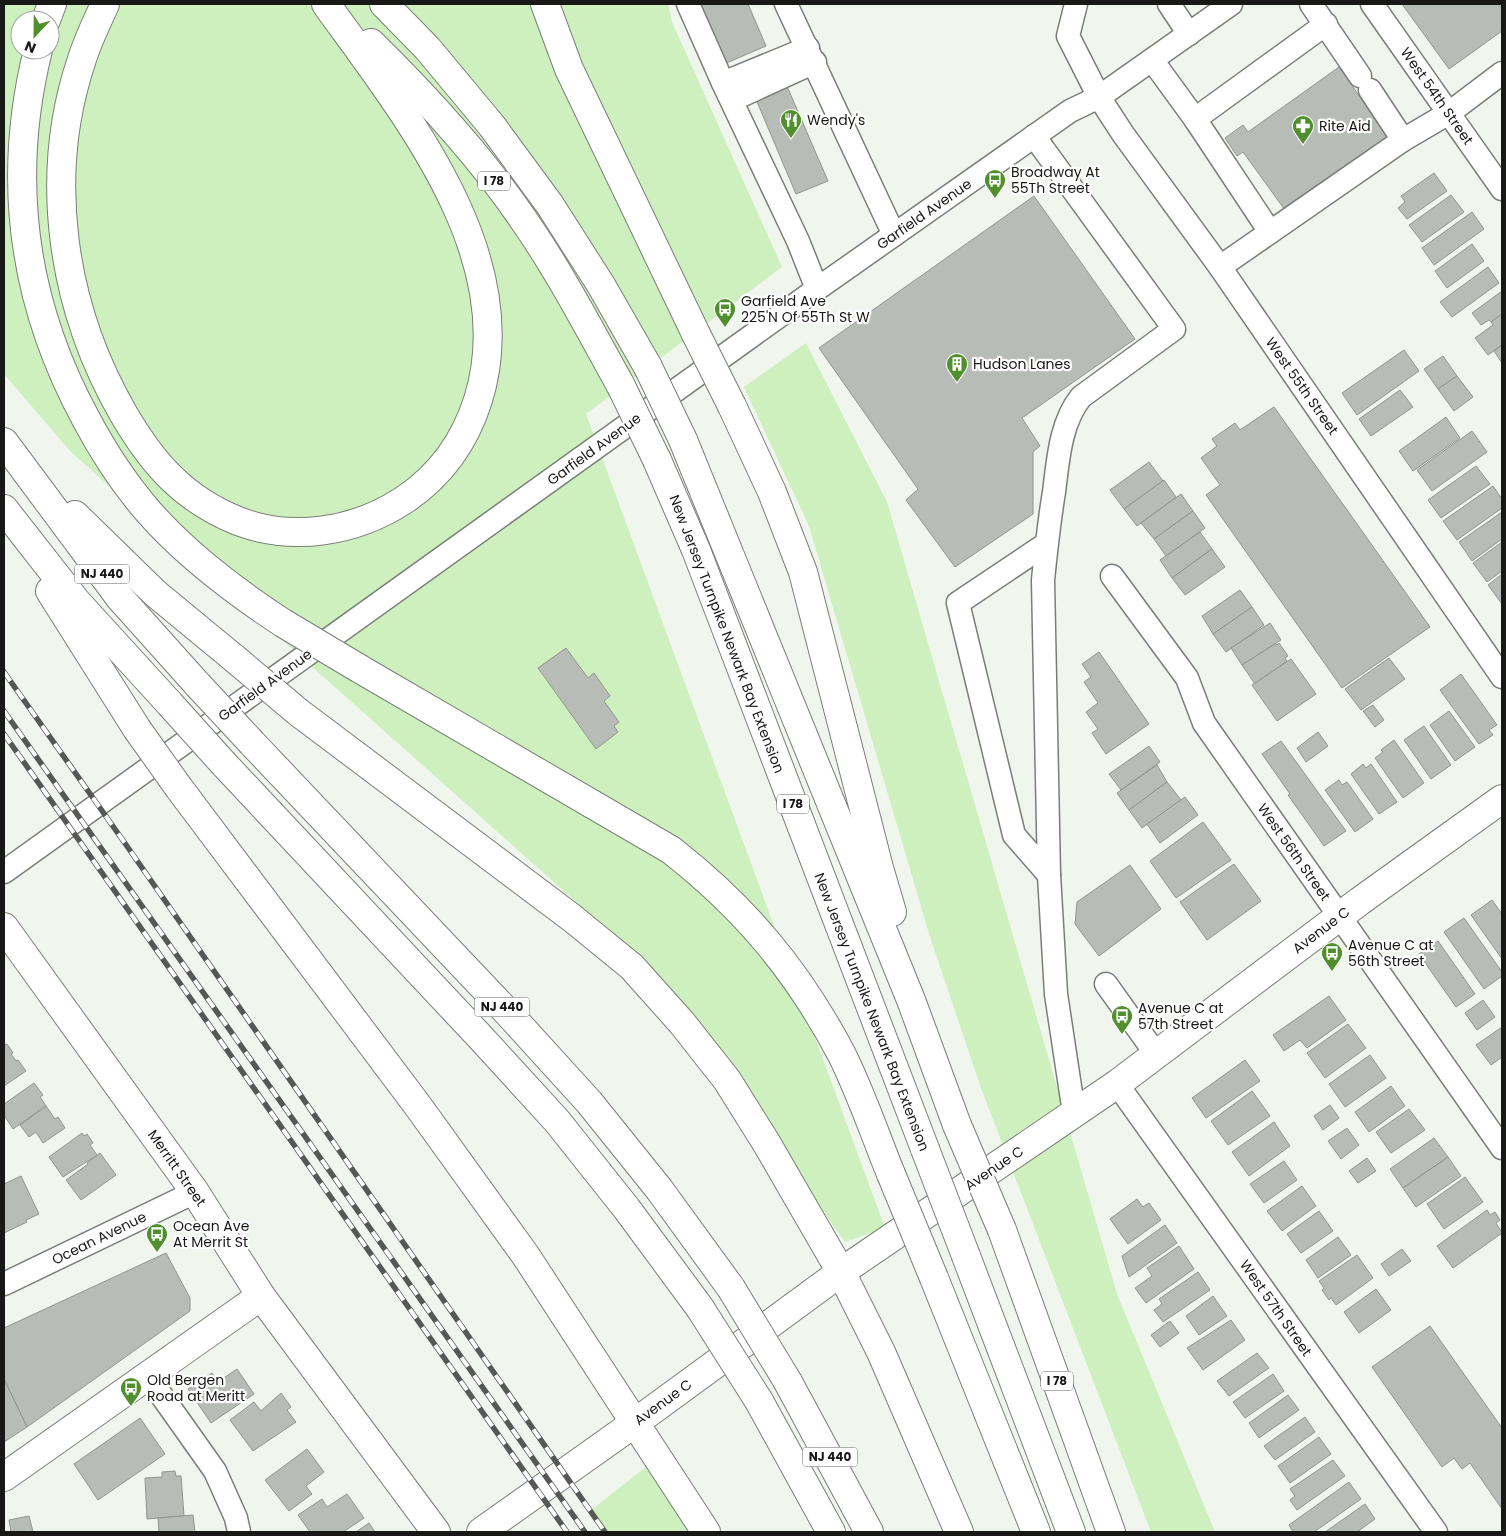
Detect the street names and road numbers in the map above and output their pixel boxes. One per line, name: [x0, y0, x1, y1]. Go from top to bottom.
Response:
street label: West 54th Street: [1396, 43, 1478, 149]
road number: I 78: [478, 172, 510, 190]
street label: Garfield Avenue: [873, 174, 976, 254]
street label: West 55th Street: [1261, 333, 1343, 439]
street label: Garfield Avenue: [543, 408, 645, 490]
street label: New Jersey Turnpike Newark Bay Extension: [665, 492, 789, 776]
road number: NJ 440: [74, 564, 130, 584]
street label: Garfield Avenue: [214, 644, 316, 726]
road number: I 78: [777, 794, 809, 814]
street label: West 56th Street: [1253, 799, 1335, 905]
street label: New Jersey Turnpike Newark Bay Extension: [810, 870, 934, 1154]
street label: Avenue C: [1288, 902, 1354, 958]
road number: NJ 440: [474, 998, 530, 1016]
street label: Merritt Street: [143, 1126, 211, 1210]
street label: Avenue C: [961, 1141, 1027, 1195]
street label: Ocean Avenue: [48, 1206, 150, 1270]
street label: West 57th Street: [1235, 1256, 1317, 1360]
road number: I 78: [1041, 1372, 1073, 1390]
street label: Avenue C: [630, 1374, 696, 1430]
road number: NJ 440: [802, 1448, 858, 1466]

